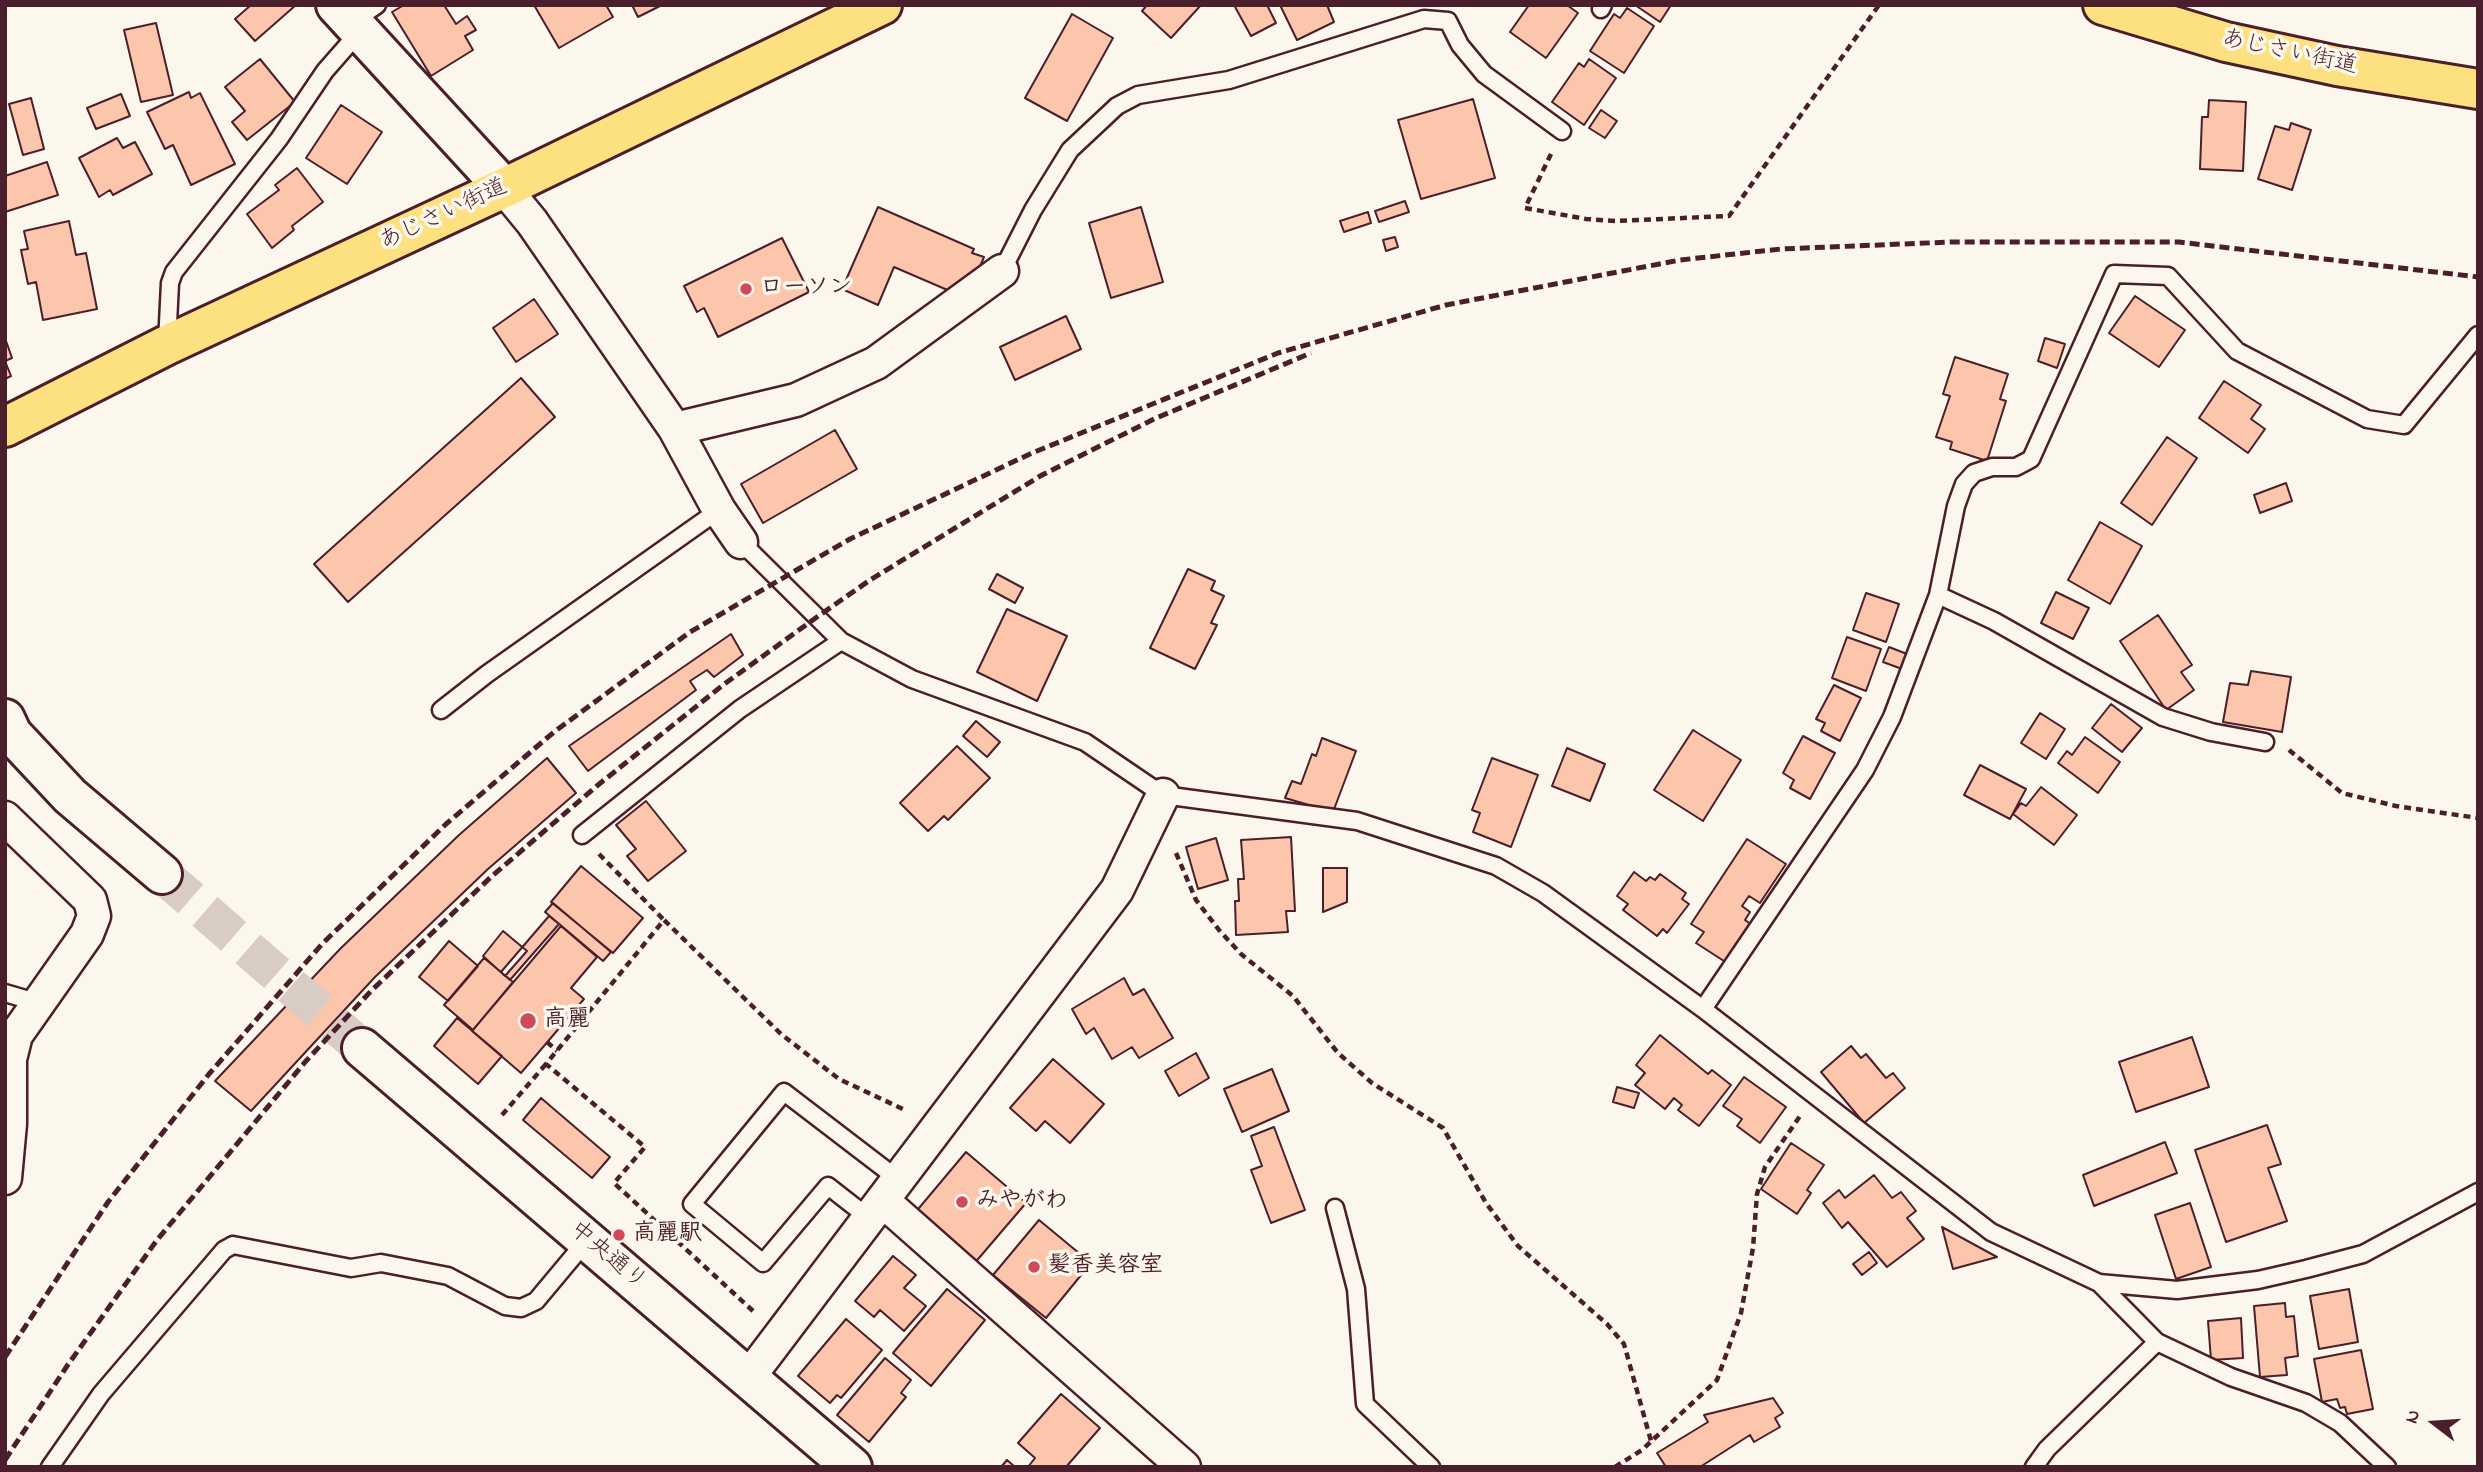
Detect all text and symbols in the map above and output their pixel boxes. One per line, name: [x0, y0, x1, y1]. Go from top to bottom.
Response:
street label: あじさい街道: [2219, 26, 2359, 82]
street label: あじさい街道: [376, 174, 512, 258]
place label: ローソン: [760, 275, 852, 303]
marker: ローソン: [738, 281, 754, 297]
place label: 高麗: [544, 1007, 590, 1035]
marker: 高麗: [518, 1011, 538, 1031]
place label: みやがわ: [976, 1188, 1068, 1216]
marker: みやがわ: [954, 1194, 970, 1210]
street label: 中央通り: [563, 1217, 651, 1297]
place label: 高麗駅: [633, 1221, 702, 1249]
marker: 高麗駅: [611, 1227, 627, 1243]
place label: 髪香美容室: [1048, 1253, 1163, 1281]
marker: 髪香美容室: [1026, 1259, 1042, 1275]
north arrow: [2399, 1388, 2469, 1458]
text: N: [2399, 1407, 2428, 1427]

